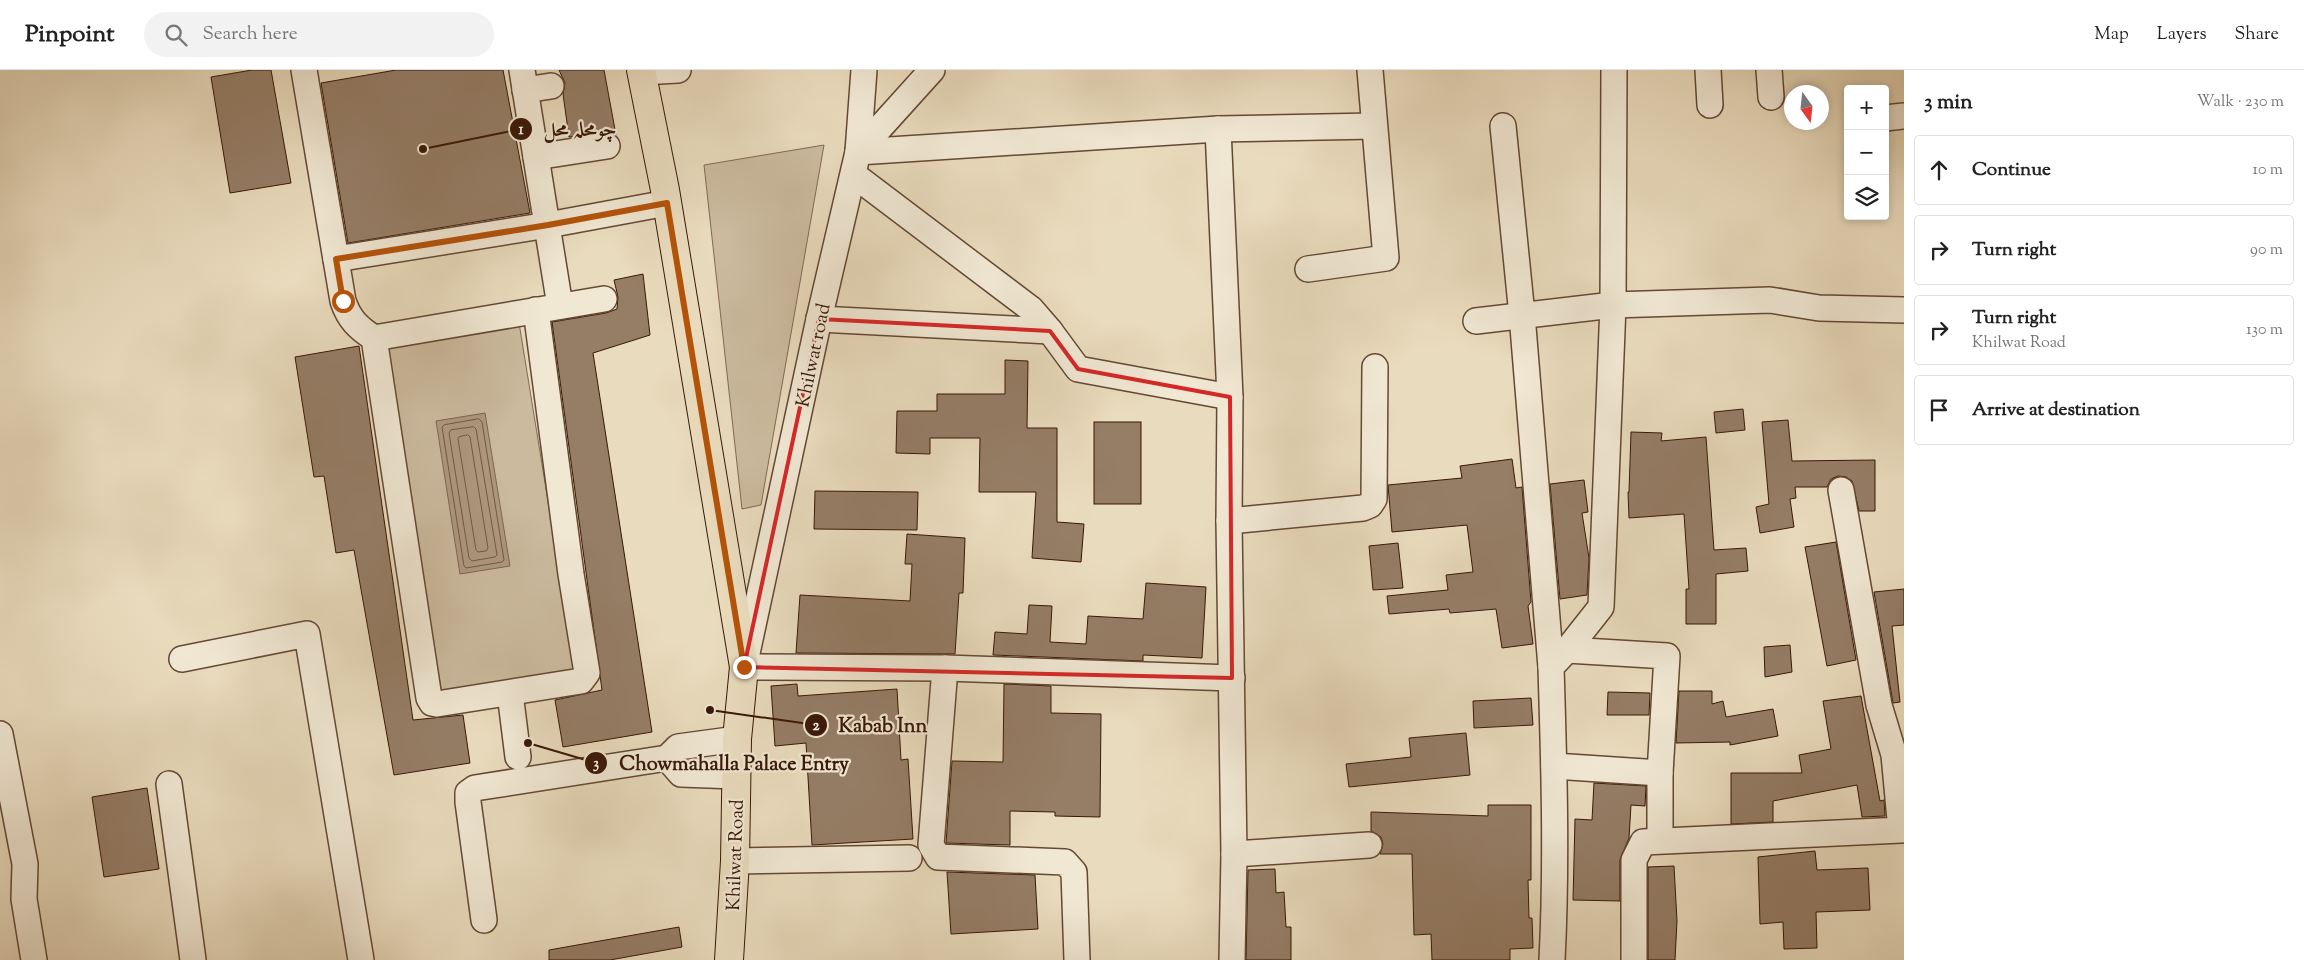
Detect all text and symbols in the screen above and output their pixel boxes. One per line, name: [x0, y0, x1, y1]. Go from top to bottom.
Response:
search box: [144, 12, 494, 57]
text: Pinpoint: [25, 18, 114, 52]
icon: search: [162, 21, 190, 49]
text: Search here: [202, 21, 298, 48]
text: Map: [2094, 22, 2129, 48]
text: Layers: [2157, 22, 2207, 48]
text: Share: [2235, 22, 2279, 48]
north arrow: [1784, 85, 1829, 130]
map controls: [1844, 85, 1889, 220]
button: +: [1844, 85, 1889, 130]
text: 3 min: [1924, 88, 1973, 118]
text: Walk · 230 m: [2197, 91, 2284, 114]
callout: چومحلہ محل: [509, 111, 627, 146]
text: چومحلہ محل: [543, 117, 617, 146]
text: 1: [518, 120, 524, 141]
button: −: [1844, 130, 1889, 175]
icon: ahead: [1925, 156, 1953, 184]
text: Continue: [1972, 157, 2051, 184]
text: 10 m: [2253, 159, 2283, 182]
button: layers: [1844, 175, 1889, 220]
icon: right: [1925, 236, 1953, 264]
text: Turn right: [1972, 237, 2056, 264]
text: 90 m: [2250, 239, 2283, 262]
route start: [332, 290, 355, 313]
street label: Khilwat road: [790, 301, 839, 410]
text: Turn right: [1972, 305, 2056, 332]
icon: right: [1925, 316, 1953, 344]
text: 130 m: [2246, 319, 2283, 342]
text: Khilwat Road: [1972, 332, 2066, 355]
icon: arrive: [1925, 396, 1953, 424]
text: Arrive at destination: [1972, 397, 2140, 424]
route end: [733, 656, 756, 679]
callout: Kabab Inn: [804, 708, 937, 743]
text: Kabab Inn: [839, 713, 928, 742]
text: 2: [812, 716, 820, 737]
callout: Chowmahalla Palace Entry: [584, 746, 858, 781]
text: Chowmahalla Palace Entry: [619, 751, 849, 780]
text: 3: [593, 754, 599, 775]
street label: Khilwat Road: [721, 799, 752, 911]

